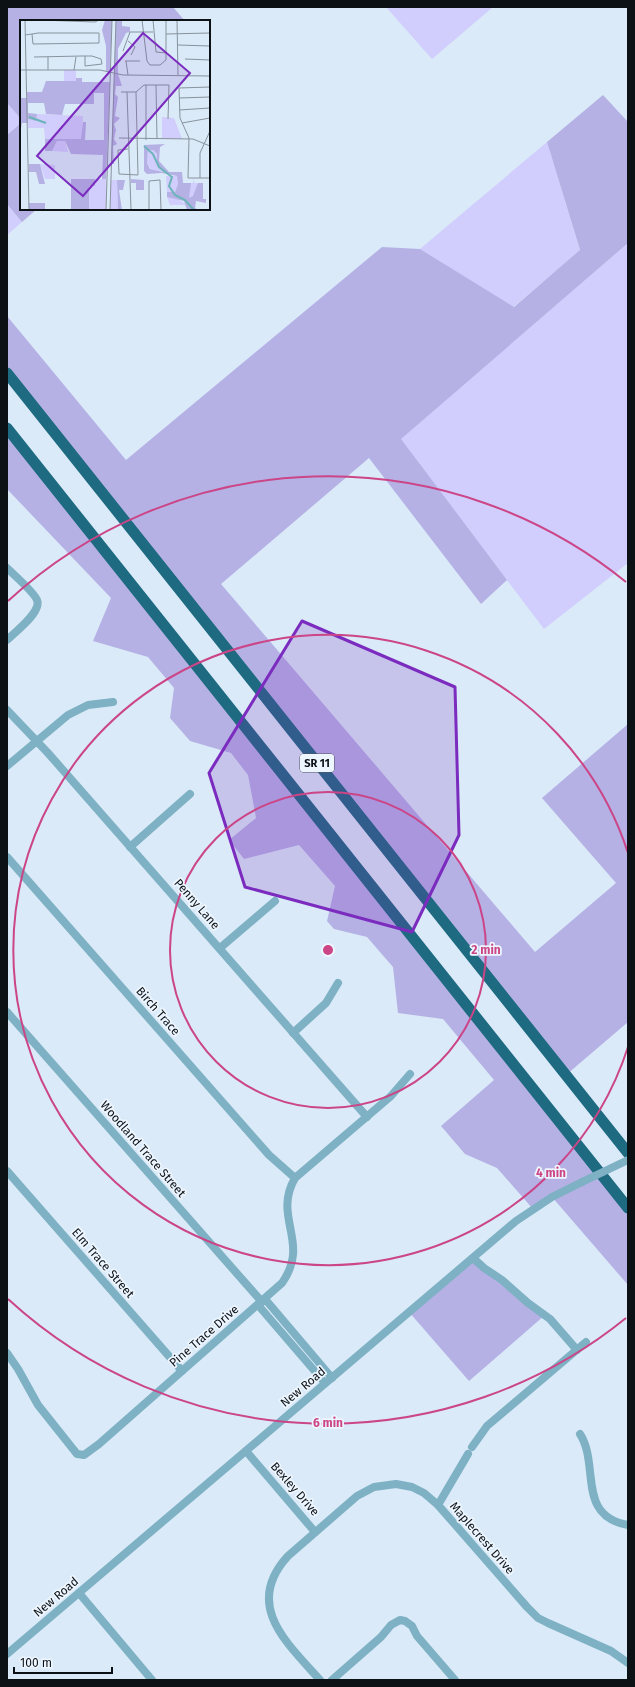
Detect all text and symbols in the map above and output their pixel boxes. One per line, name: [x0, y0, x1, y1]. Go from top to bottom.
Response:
inset map: [20, 20, 210, 210]
road number: SR 11: [300, 754, 334, 772]
street label: Penny Lane: [171, 876, 223, 932]
centre of rings: [321, 943, 335, 957]
text: 2 min: [471, 943, 501, 957]
street label: Birch Trace: [133, 984, 183, 1038]
street label: Woodland Trace Street: [97, 1098, 189, 1200]
text: 4 min: [536, 1166, 566, 1180]
street label: Elm Trace Street: [69, 1225, 137, 1301]
street label: Pine Trace Drive: [167, 1302, 241, 1370]
street label: New Road: [278, 1364, 328, 1410]
text: 6 min: [313, 1416, 343, 1430]
street label: Bexley Drive: [268, 1459, 322, 1519]
street label: Maplecrest Drive: [447, 1499, 517, 1577]
street label: New Road: [31, 1574, 81, 1620]
scale bar: [14, 1649, 112, 1675]
text: 100 m: [20, 1656, 52, 1670]

